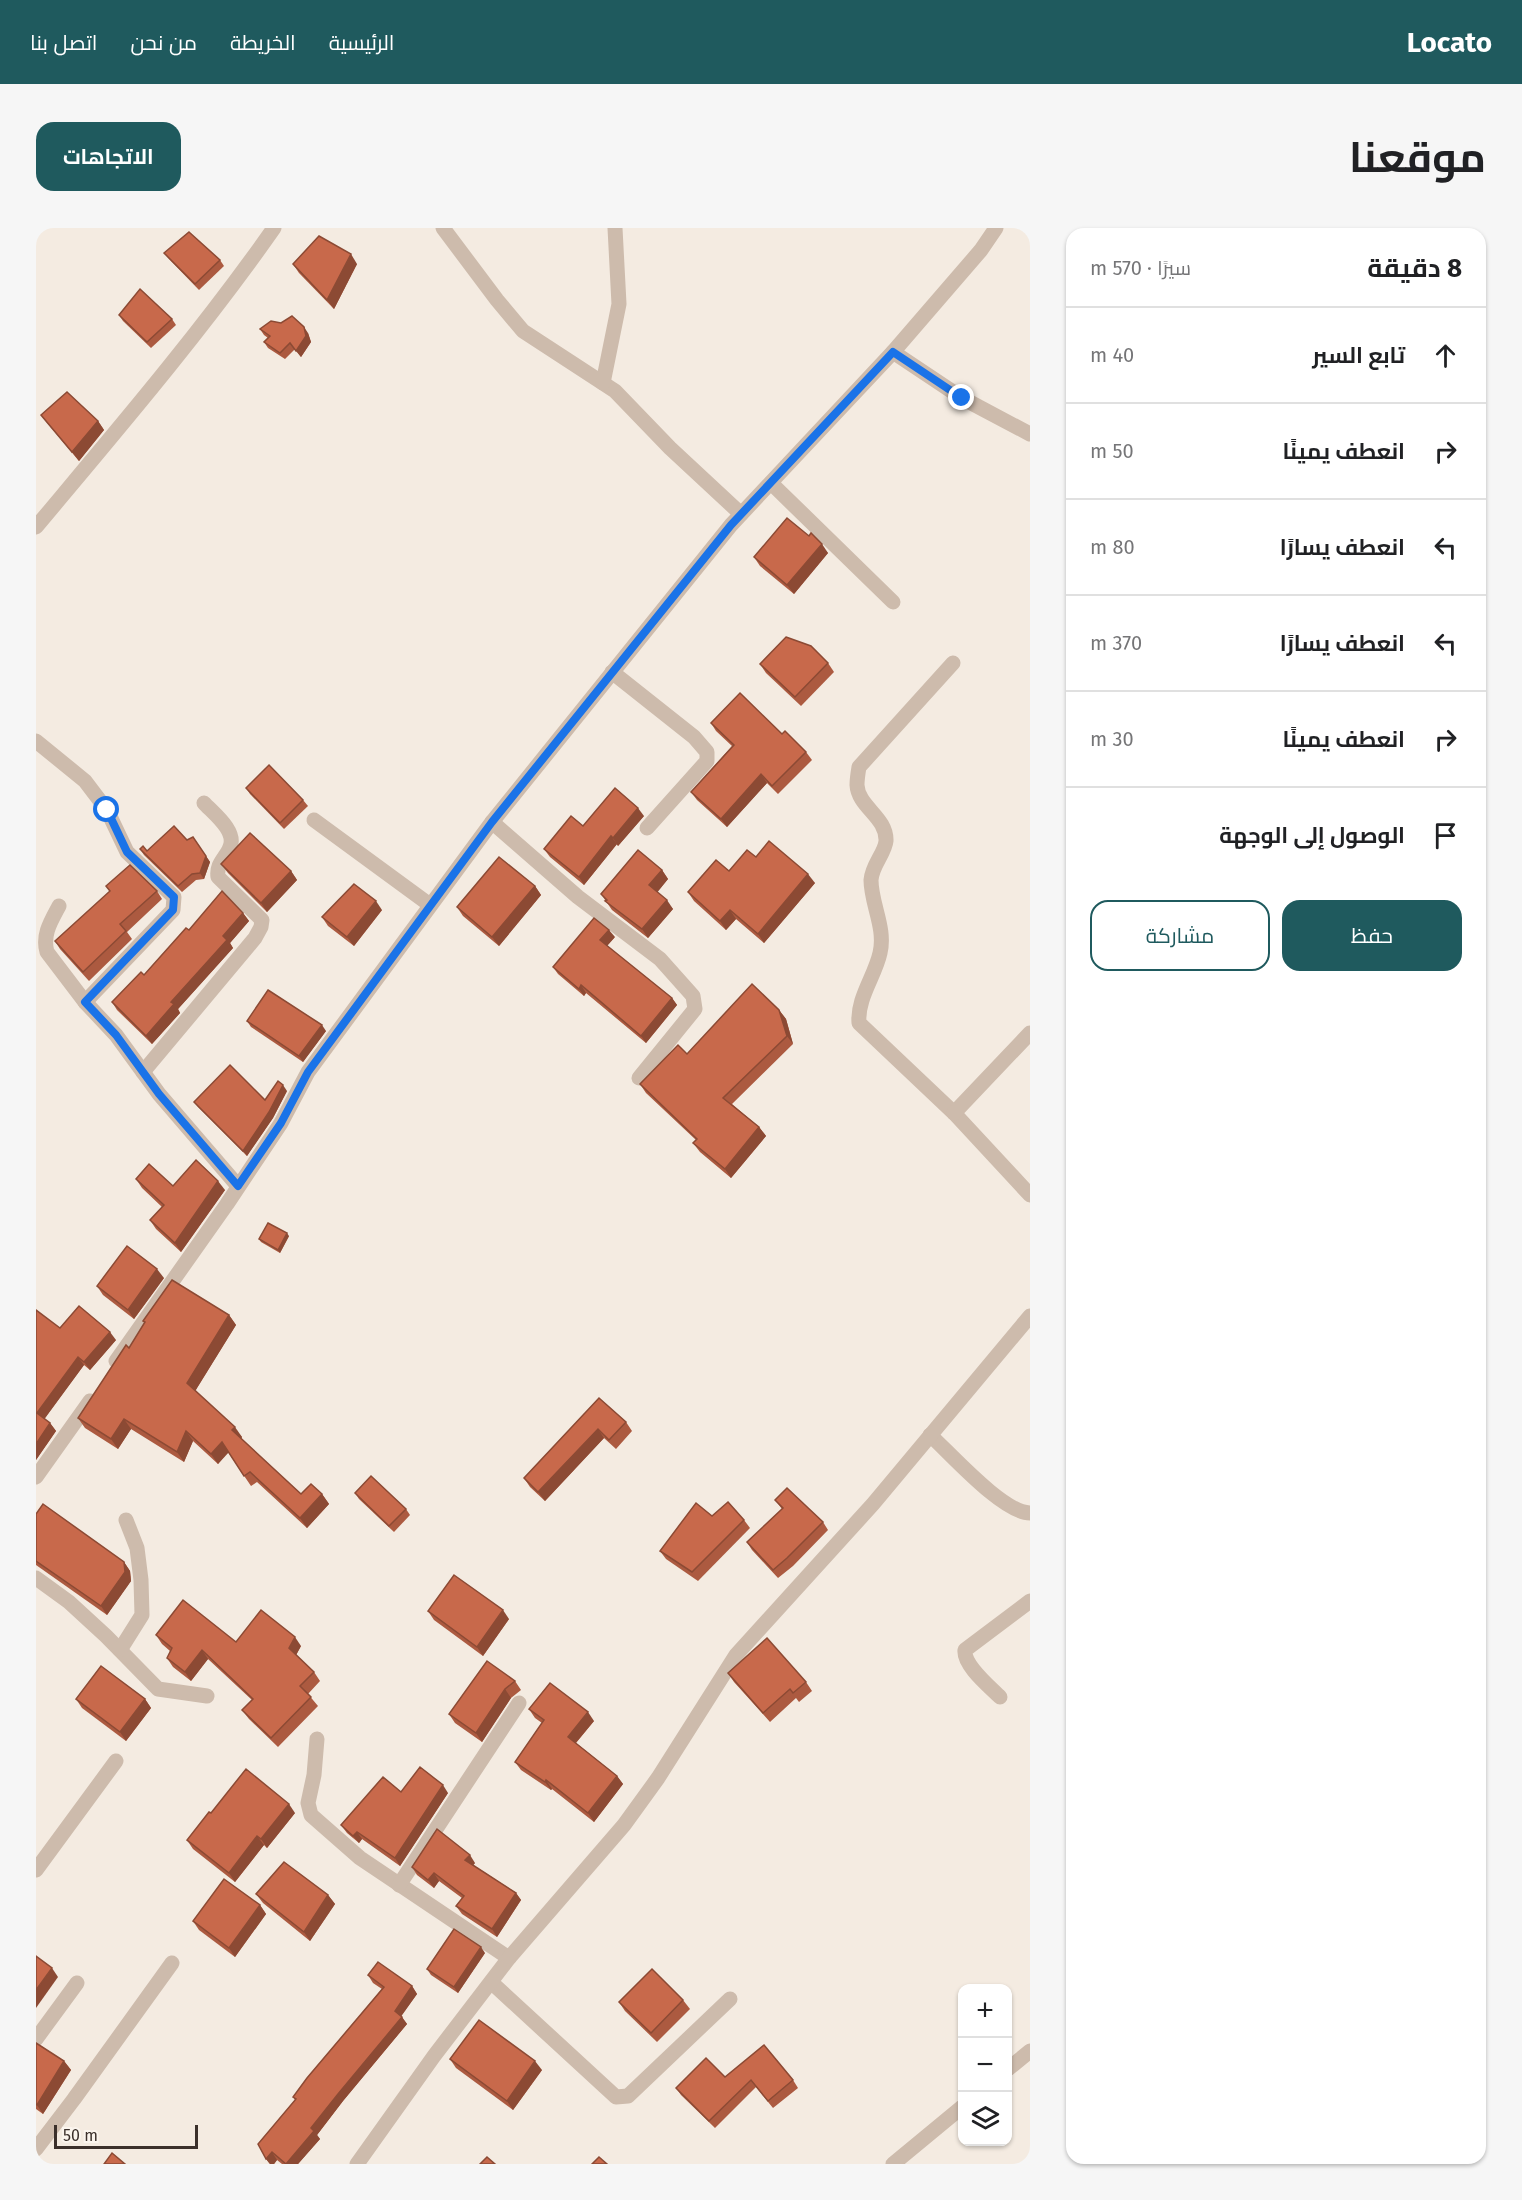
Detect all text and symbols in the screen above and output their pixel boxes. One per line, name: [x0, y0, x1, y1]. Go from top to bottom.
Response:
text: Locato: [1407, 26, 1492, 59]
text: اتصل بنا: [30, 30, 97, 56]
text: من نحن: [130, 30, 197, 56]
text: الخريطة: [230, 30, 296, 56]
text: الرئيسية: [329, 30, 395, 56]
button: الاتجاهات: [36, 122, 181, 191]
text: موقعنا: [1349, 133, 1486, 183]
text: 8 دقيقة: [1367, 253, 1462, 284]
text: سيرًا · 570 m: [1090, 256, 1191, 280]
icon: ahead: [1429, 339, 1462, 372]
text: تابع السير: [1312, 342, 1405, 369]
text: 40 m: [1090, 343, 1134, 367]
route end: [948, 384, 974, 410]
icon: right: [1429, 435, 1462, 468]
text: انعطف يمينًا: [1283, 438, 1405, 465]
text: 50 m: [1090, 439, 1134, 463]
icon: left: [1429, 531, 1462, 564]
text: انعطف يسارًا: [1280, 534, 1405, 561]
text: 80 m: [1090, 535, 1135, 559]
icon: left: [1429, 627, 1462, 660]
text: انعطف يسارًا: [1280, 630, 1405, 657]
text: 370 m: [1090, 631, 1142, 655]
icon: right: [1429, 723, 1462, 756]
text: انعطف يمينًا: [1283, 726, 1405, 753]
text: 30 m: [1090, 727, 1134, 751]
route start: [93, 796, 119, 822]
icon: arrive: [1429, 819, 1462, 852]
text: الوصول إلى الوجهة: [1219, 822, 1405, 849]
button: مشاركة: [1090, 900, 1270, 971]
button: حفظ: [1282, 900, 1462, 971]
map controls: [958, 1984, 1012, 2146]
button: +: [958, 1984, 1012, 2038]
button: −: [958, 2038, 1012, 2092]
button: layers: [958, 2092, 1012, 2146]
scale bar: [54, 2122, 198, 2150]
text: 50 m: [63, 2126, 98, 2145]

